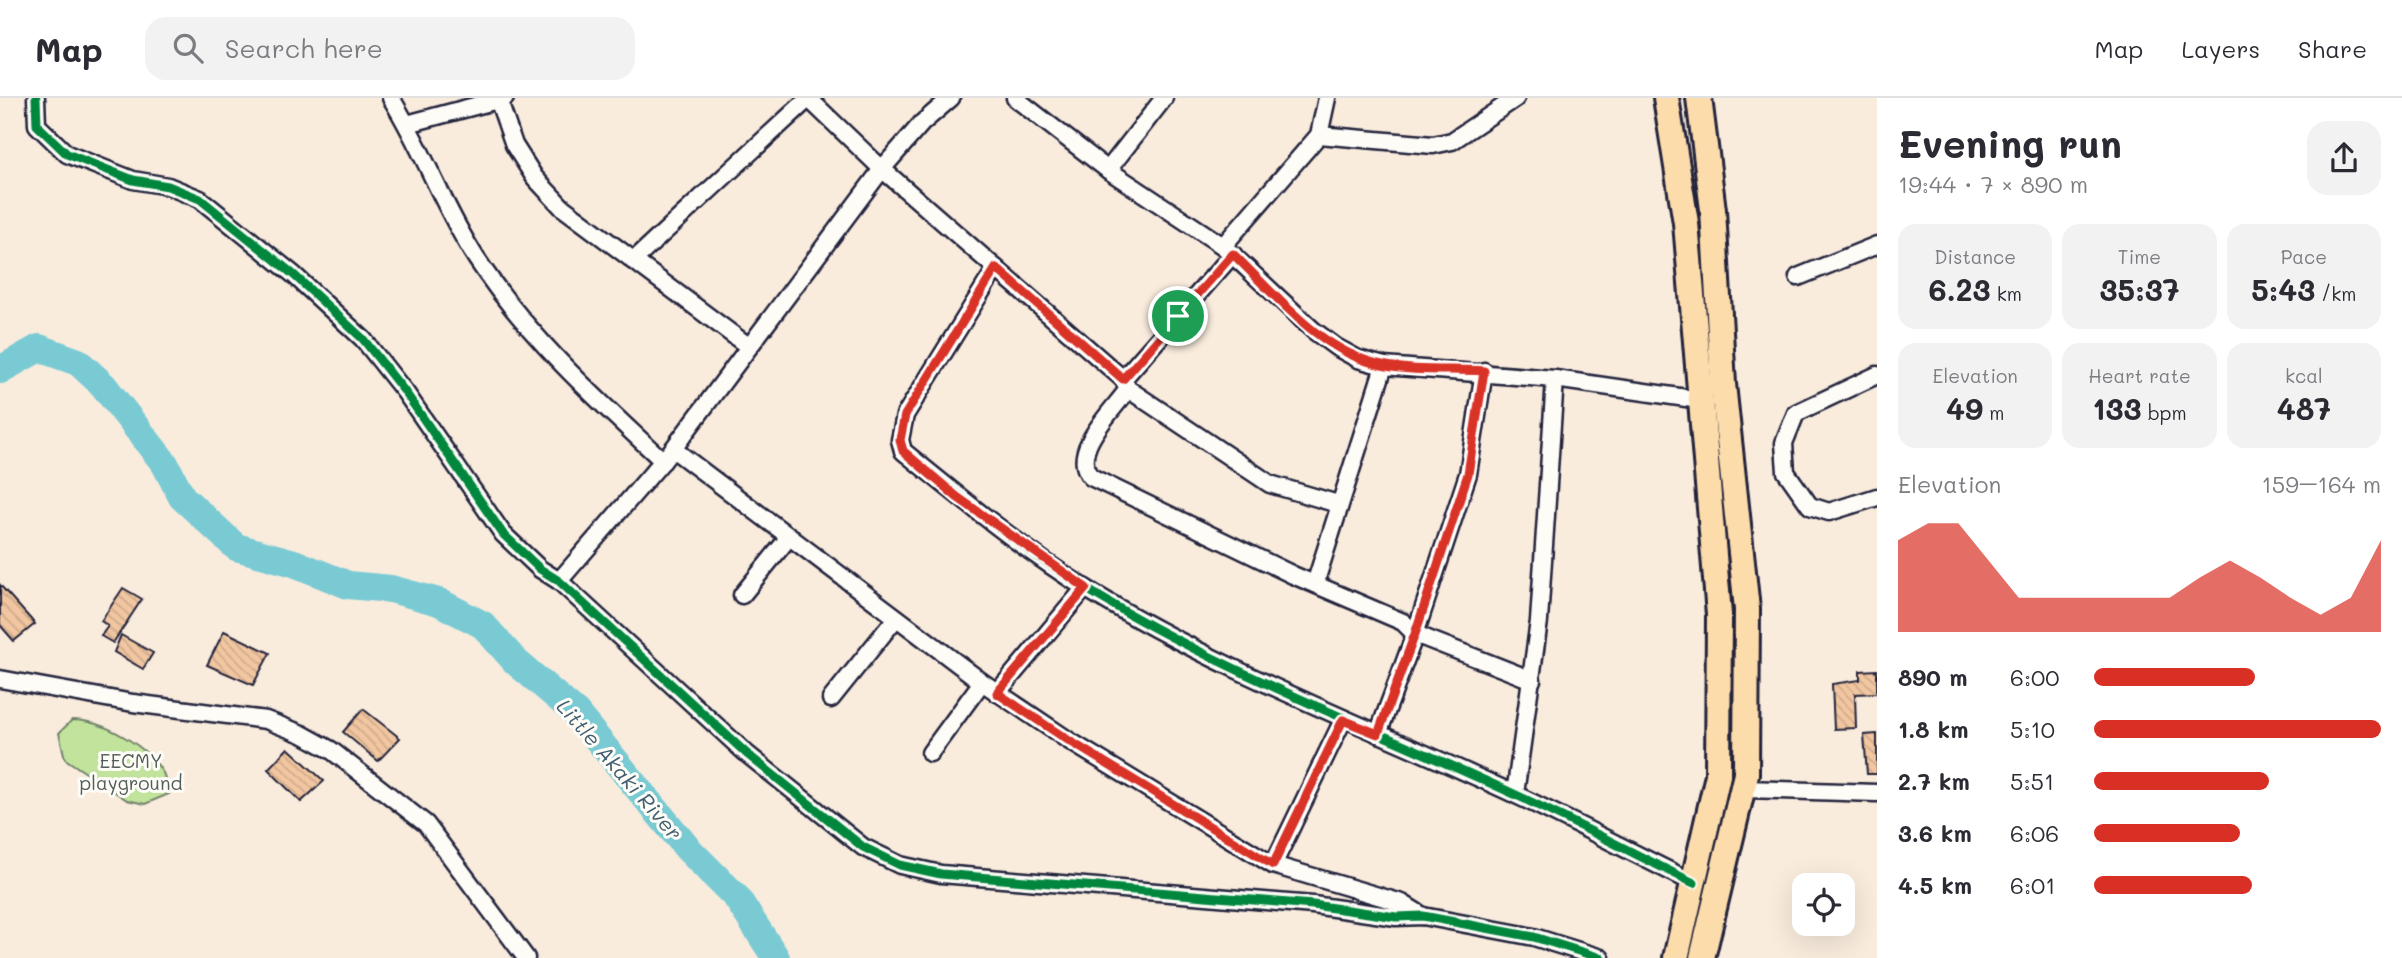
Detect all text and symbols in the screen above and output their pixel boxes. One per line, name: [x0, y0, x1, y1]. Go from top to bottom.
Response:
search box: [145, 17, 635, 80]
text: Map: [35, 27, 103, 70]
icon: search: [169, 29, 207, 67]
text: Search here: [225, 31, 383, 65]
text: Map: [2095, 33, 2143, 64]
text: Layers: [2181, 33, 2260, 64]
text: Share: [2298, 33, 2367, 64]
text: Evening run: [1898, 118, 2122, 168]
button: share: [2307, 121, 2381, 195]
text: 19:44 · 7 × 890 m: [1898, 169, 2088, 199]
text: Distance: [1934, 244, 2016, 269]
text: Time: [2118, 244, 2161, 269]
text: Pace: [2281, 244, 2327, 269]
text: 6.23: [1928, 269, 1991, 309]
text: 35:37: [2100, 269, 2179, 309]
text: 5:43: [2251, 269, 2315, 309]
text: km: [1991, 281, 2022, 306]
text: /km: [2315, 281, 2357, 306]
pin: [1148, 286, 1208, 346]
icon: arrive: [1159, 297, 1197, 335]
text: Elevation: [1933, 363, 2018, 388]
text: Heart rate: [2088, 363, 2191, 388]
text: kcal: [2285, 363, 2323, 388]
text: 49: [1946, 388, 1983, 428]
text: 133: [2092, 388, 2142, 428]
text: 487: [2277, 388, 2331, 428]
text: m: [1983, 400, 2004, 425]
text: bpm: [2142, 400, 2187, 425]
text: Elevation: [1898, 469, 2001, 499]
text: 159–164 m: [2262, 469, 2381, 499]
text: 890 m: [1898, 662, 1967, 692]
text: 6:00: [2010, 662, 2059, 692]
water label: Little Akaki River: [551, 693, 689, 845]
text: 1.8 km: [1898, 714, 1968, 744]
text: 5:10: [2010, 714, 2055, 744]
park label: EECMY playground: [79, 748, 183, 795]
text: 2.7 km: [1898, 766, 1970, 796]
text: 5:51: [2010, 766, 2054, 796]
text: 3.6 km: [1898, 818, 1972, 848]
text: 6:06: [2010, 818, 2059, 848]
text: 4.5 km: [1898, 870, 1972, 900]
text: 6:01: [2010, 870, 2056, 900]
map controls: [1792, 873, 1855, 936]
button: locate: [1792, 873, 1855, 936]

